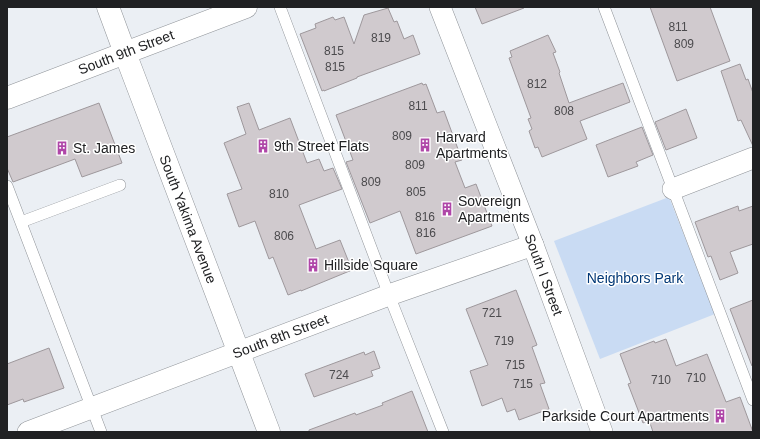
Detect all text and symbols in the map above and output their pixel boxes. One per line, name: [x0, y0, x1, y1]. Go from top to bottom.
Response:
house number: 811: [668, 20, 688, 34]
street label: South 9th Street: [76, 26, 176, 78]
house number: 819: [371, 31, 391, 45]
house number: 809: [674, 37, 694, 51]
house number: 815: [324, 44, 344, 58]
house number: 815: [325, 60, 345, 74]
house number: 812: [527, 77, 547, 91]
house number: 811: [408, 99, 428, 113]
house number: 808: [554, 104, 574, 118]
house number: 809: [392, 129, 412, 143]
place label: Harvard Apartments: [436, 129, 508, 161]
building icon: Harvard Apartments: [417, 137, 433, 153]
building icon: 9th Street Flats: [255, 138, 271, 154]
place label: 9th Street Flats: [274, 138, 369, 154]
building icon: St. James: [54, 140, 70, 156]
place label: St. James: [73, 140, 135, 156]
street label: South Yakima Avenue: [156, 153, 220, 286]
house number: 809: [405, 158, 425, 172]
house number: 809: [361, 175, 381, 189]
house number: 805: [406, 185, 426, 199]
house number: 810: [269, 187, 289, 201]
place label: Sovereign Apartments: [458, 193, 530, 225]
building icon: Sovereign Apartments: [439, 201, 455, 217]
house number: 816: [415, 210, 435, 224]
house number: 816: [416, 226, 436, 240]
house number: 806: [274, 229, 294, 243]
street label: South I Street: [521, 231, 566, 318]
building icon: Hillside Square: [305, 257, 321, 273]
place label: Hillside Square: [324, 257, 418, 273]
park label: Neighbors Park: [587, 270, 684, 286]
house number: 721: [482, 306, 502, 320]
street label: South 8th Street: [230, 311, 331, 362]
house number: 719: [494, 334, 514, 348]
house number: 715: [505, 358, 525, 372]
house number: 724: [329, 368, 349, 382]
house number: 710: [686, 371, 706, 385]
house number: 710: [651, 373, 671, 387]
house number: 715: [513, 377, 533, 391]
place label: Parkside Court Apartments: [542, 408, 709, 424]
building icon: Parkside Court Apartments: [712, 408, 728, 424]

